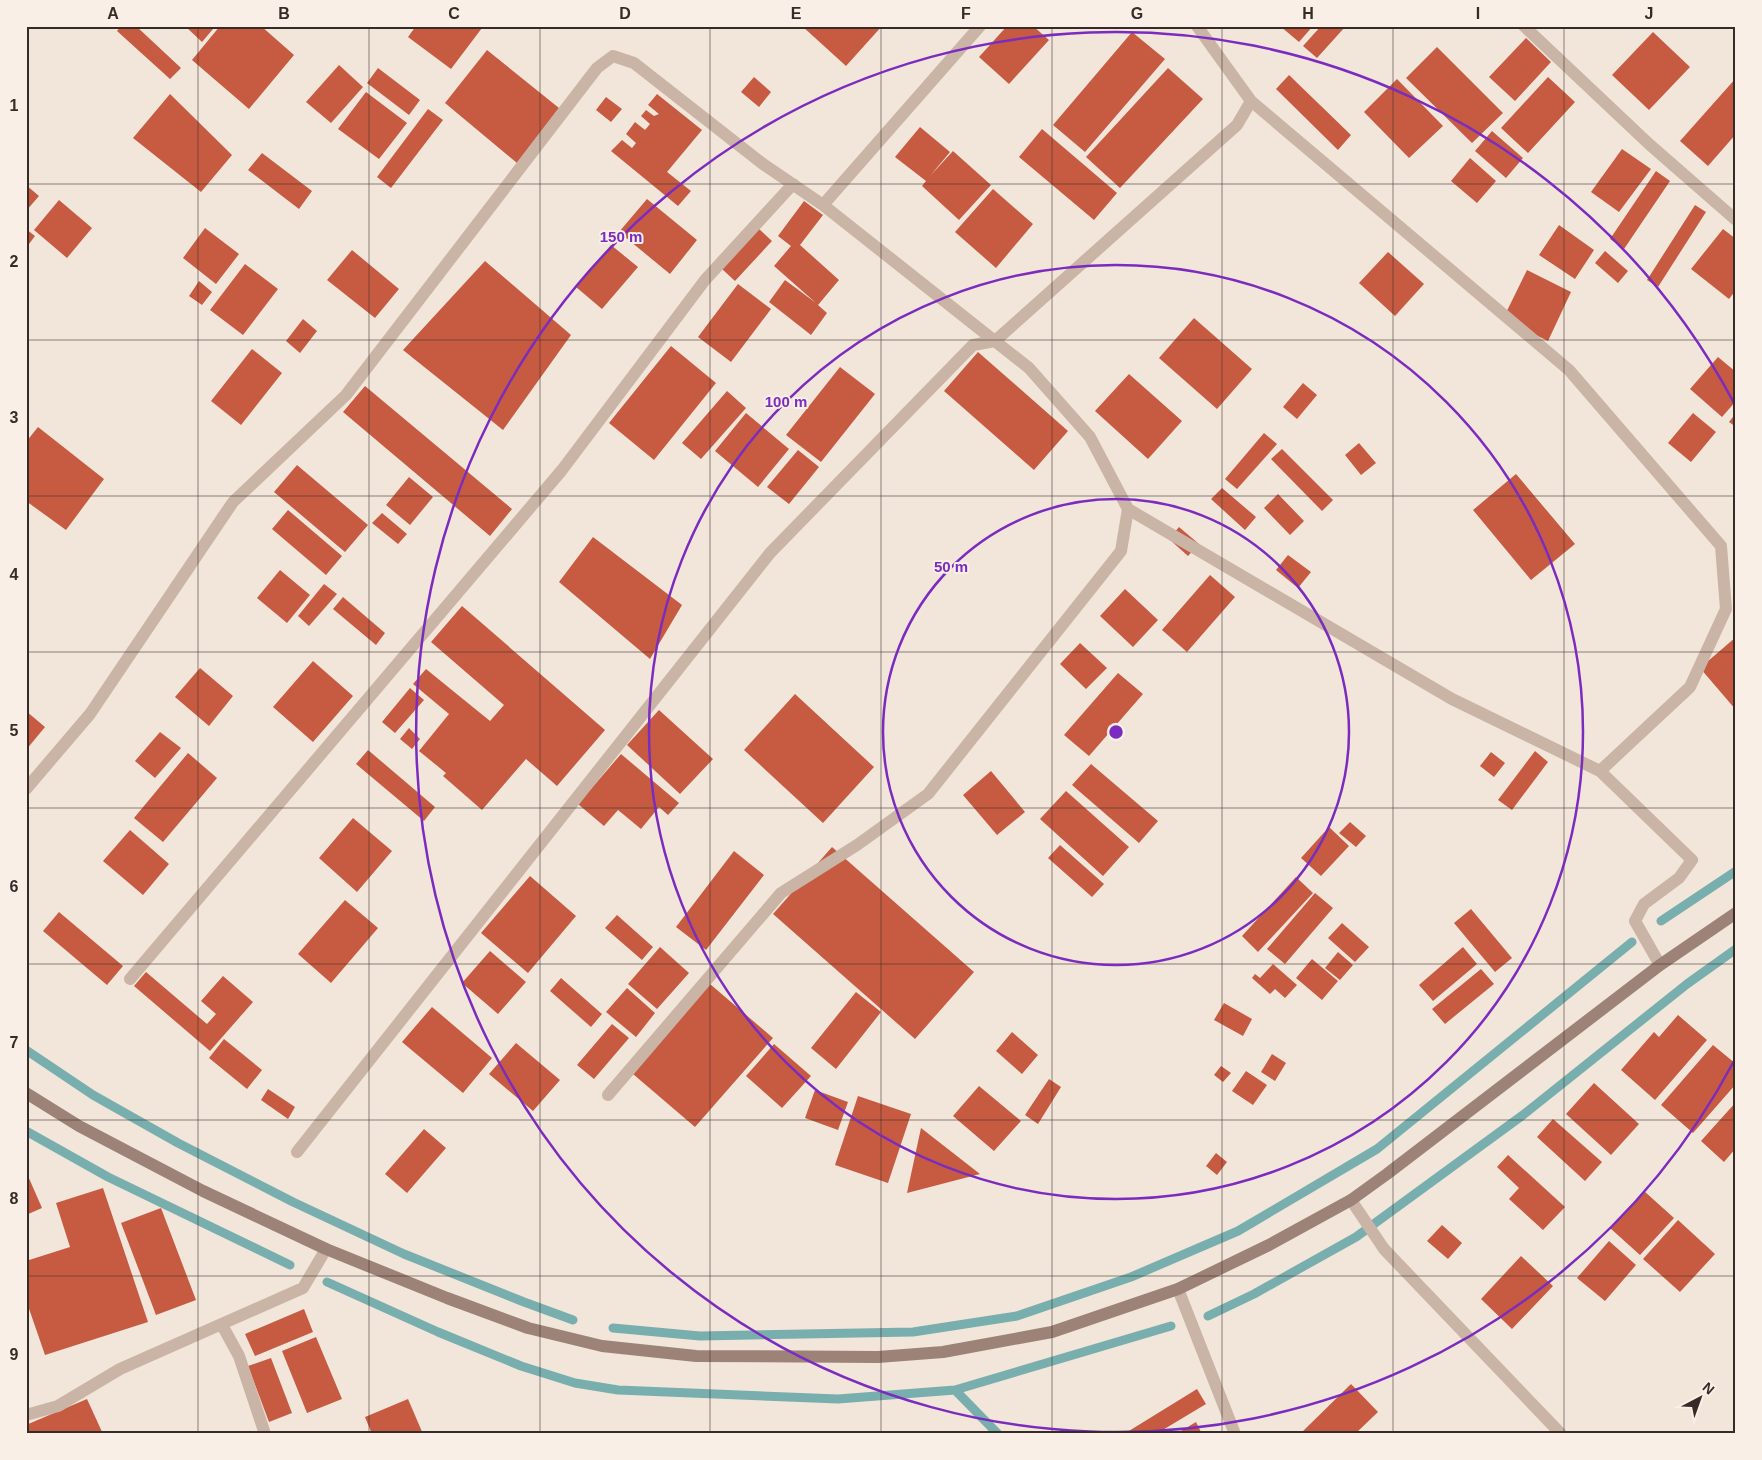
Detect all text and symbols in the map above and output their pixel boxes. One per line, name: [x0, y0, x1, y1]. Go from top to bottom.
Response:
text: A: [107, 5, 119, 22]
text: B: [278, 5, 290, 22]
text: C: [448, 5, 460, 22]
text: D: [619, 5, 631, 22]
text: E: [791, 5, 802, 22]
text: F: [961, 5, 971, 22]
text: G: [1131, 5, 1143, 22]
text: H: [1302, 5, 1314, 22]
text: I: [1476, 5, 1480, 22]
text: J: [1645, 5, 1653, 22]
text: 1: [10, 97, 19, 114]
text: 150 m: [600, 228, 642, 245]
text: 2: [10, 253, 19, 270]
text: 100 m: [765, 393, 807, 410]
text: 3: [10, 409, 19, 426]
text: 50 m: [934, 558, 968, 575]
text: 4: [10, 566, 19, 583]
text: 5: [10, 722, 19, 739]
centre of rings: [1107, 723, 1125, 741]
text: 6: [10, 878, 19, 895]
text: 7: [10, 1034, 19, 1051]
text: 8: [10, 1190, 19, 1207]
text: 9: [10, 1346, 19, 1363]
north arrow: [1674, 1372, 1724, 1422]
text: N: [1699, 1379, 1718, 1398]

